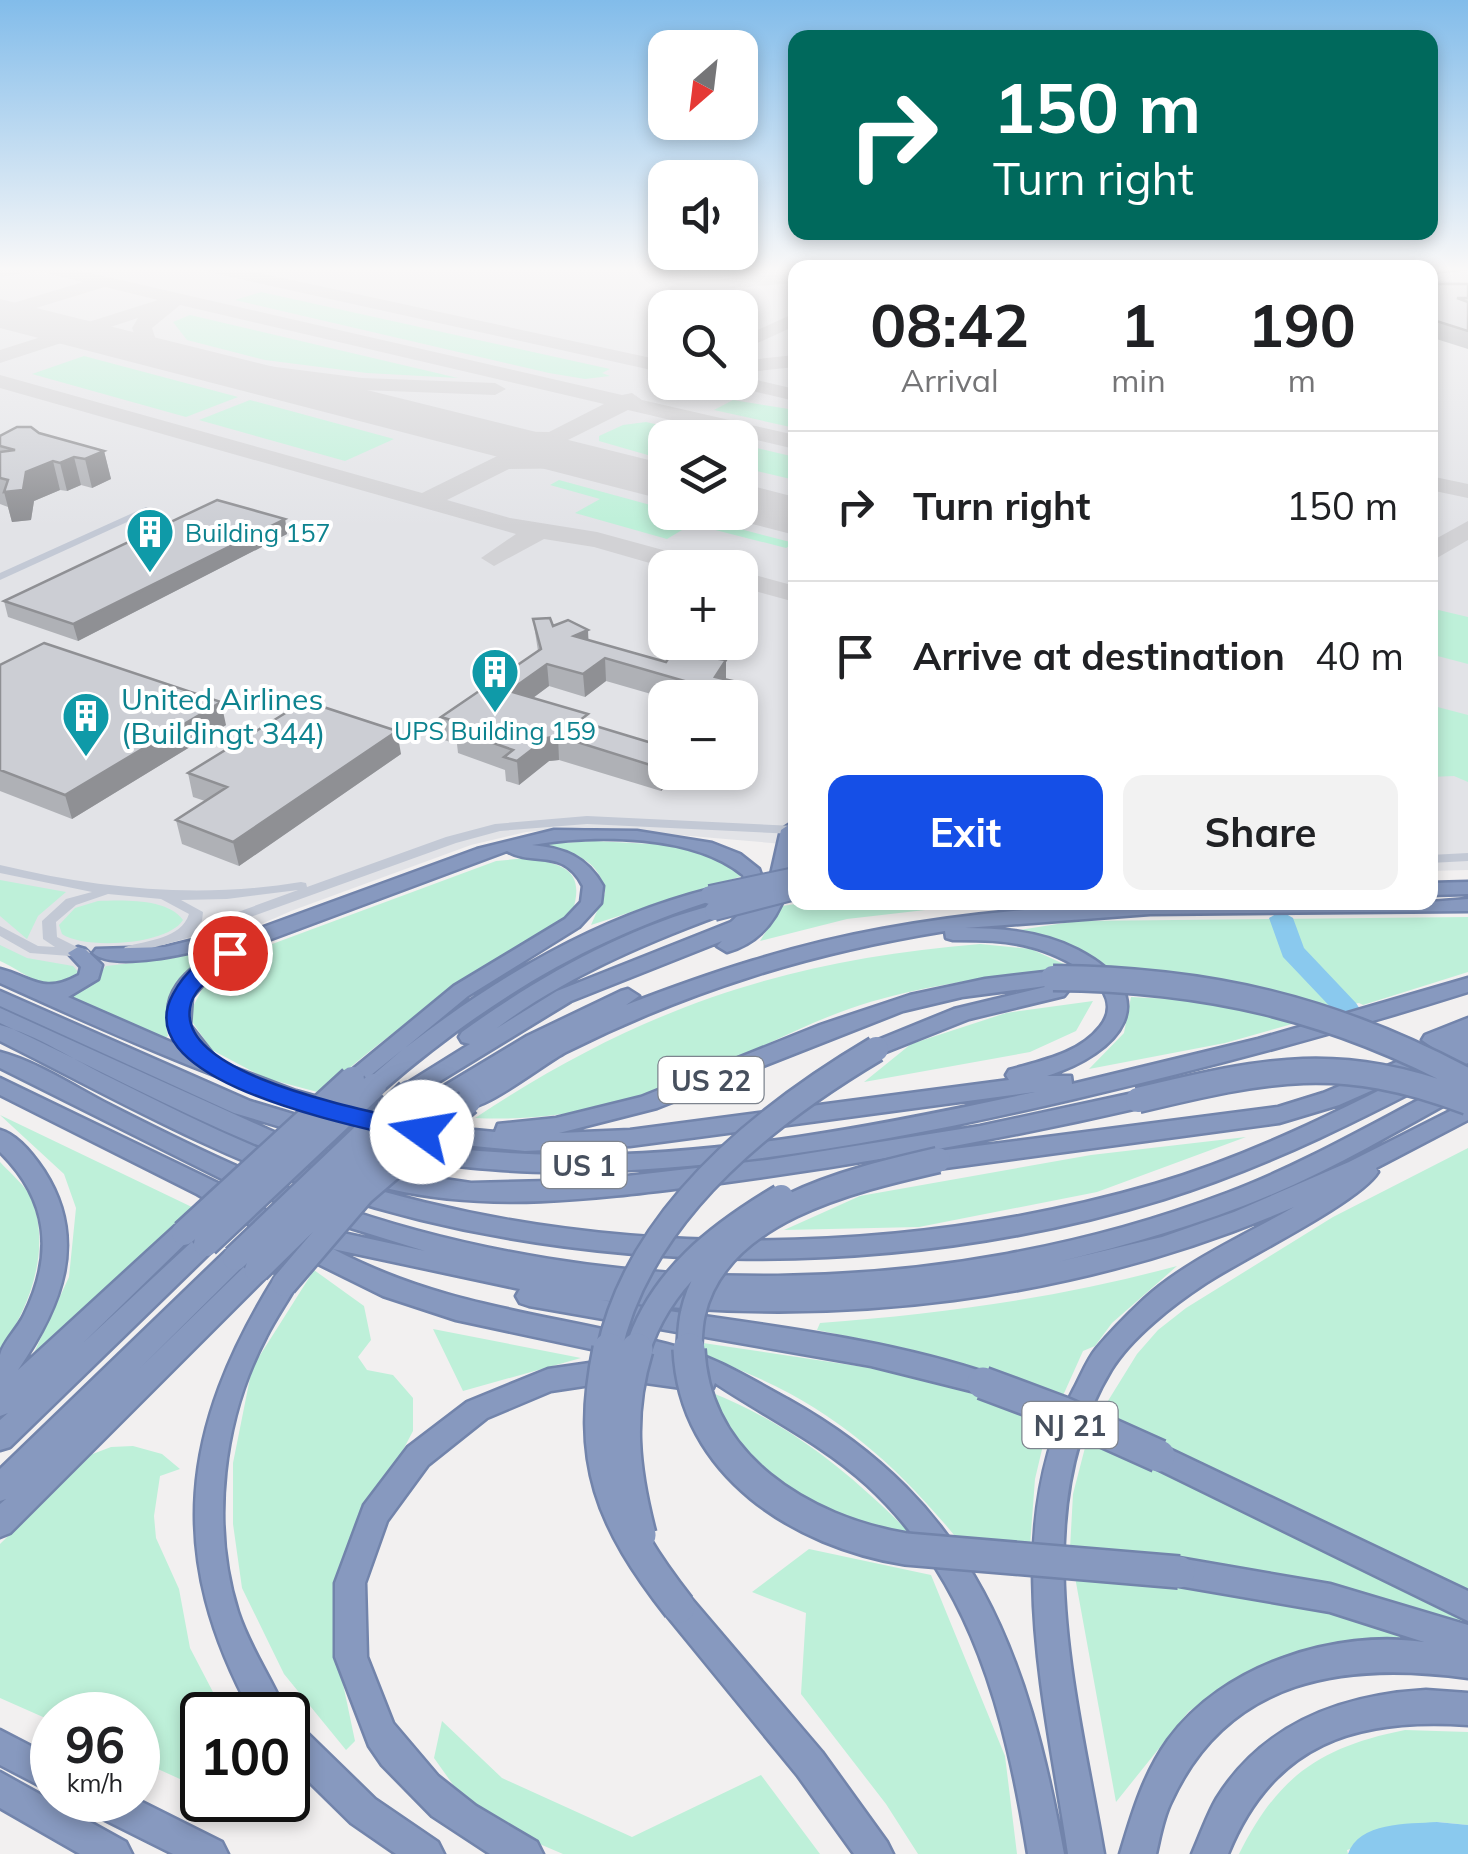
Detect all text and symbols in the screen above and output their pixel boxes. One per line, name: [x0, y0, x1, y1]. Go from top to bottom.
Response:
north arrow: [648, 30, 758, 140]
map controls: [648, 30, 758, 790]
text: 150 m: [993, 63, 1201, 151]
icon: right: [828, 70, 958, 200]
text: Turn right: [993, 150, 1194, 206]
button: sound: [648, 160, 758, 270]
text: 08:42: [870, 287, 1029, 362]
text: 1: [1120, 287, 1156, 362]
text: 190: [1248, 287, 1356, 362]
button: search: [648, 290, 758, 400]
text: Arrival: [901, 360, 999, 400]
text: min: [1111, 360, 1166, 400]
text: m: [1288, 360, 1316, 400]
button: layers: [648, 420, 758, 530]
icon: right: [828, 479, 883, 534]
text: Turn right: [913, 482, 1090, 530]
text: 150 m: [1286, 482, 1398, 530]
building icon: Building 157: [124, 506, 176, 574]
place label: Building 157: [185, 517, 331, 548]
button: +: [648, 550, 758, 660]
icon: arrive: [828, 629, 883, 684]
text: Arrive at destination: [913, 632, 1285, 680]
text: 40 m: [1315, 632, 1404, 680]
building icon: UPS Building 159: [469, 646, 521, 714]
place label: United Airlines (Buildingt 344): [121, 680, 325, 752]
button: −: [648, 680, 758, 790]
building icon: United Airlines (Buildingt 344): [60, 690, 112, 758]
place label: UPS Building 159: [394, 715, 596, 746]
button: Exit: [828, 775, 1103, 890]
button: Share: [1123, 775, 1398, 890]
pin: [188, 911, 273, 996]
icon: arrive: [203, 926, 258, 981]
road number: US 22: [658, 1057, 764, 1103]
position arrow: [370, 1080, 474, 1184]
road number: US 1: [542, 1142, 626, 1188]
road number: NJ 21: [1022, 1402, 1118, 1448]
speed limit sign: 100: [180, 1692, 310, 1822]
text: 96: [65, 1713, 125, 1776]
text: km/h: [67, 1767, 123, 1798]

